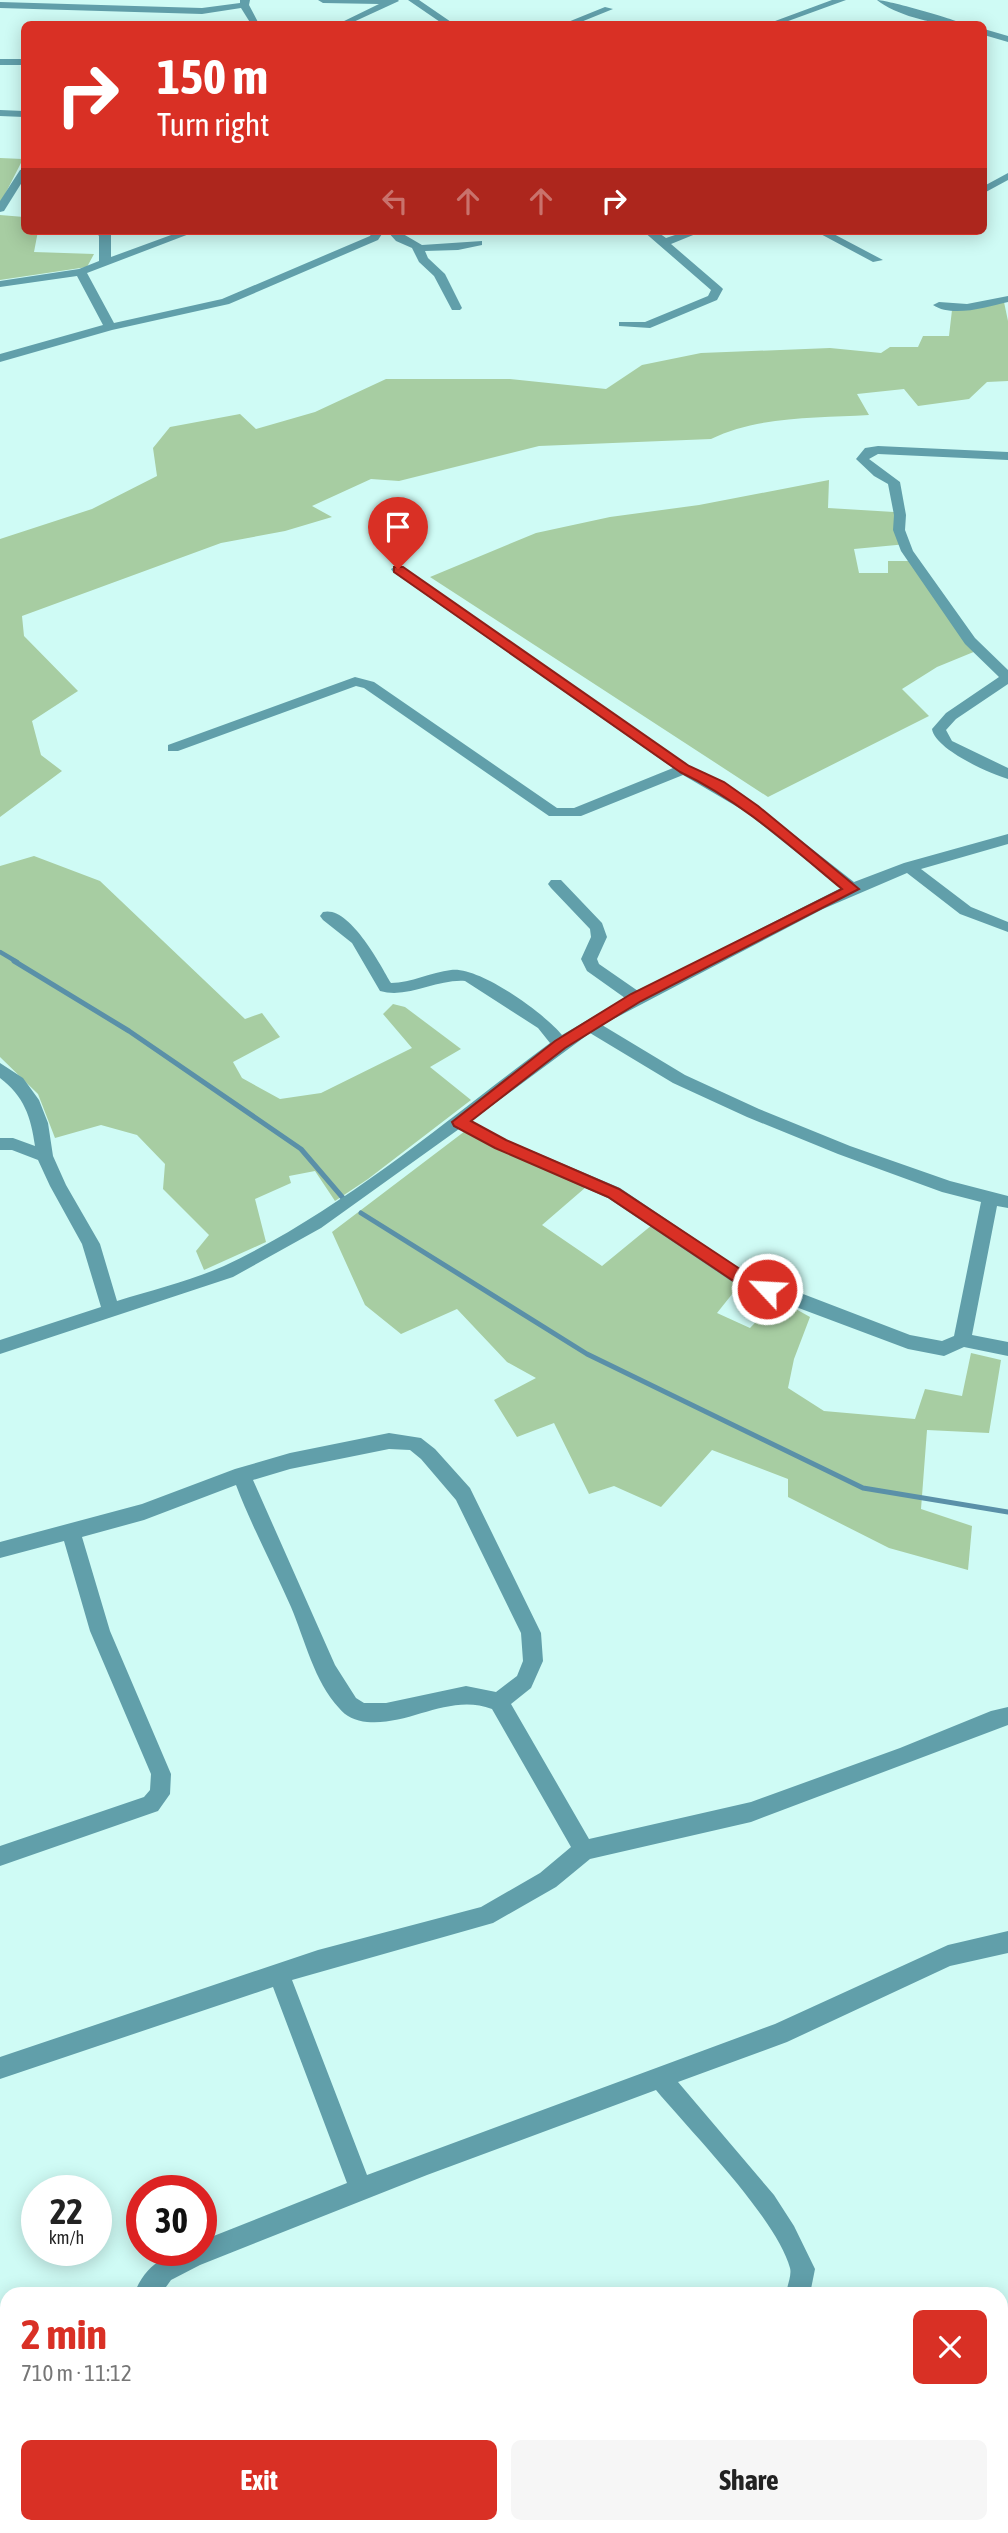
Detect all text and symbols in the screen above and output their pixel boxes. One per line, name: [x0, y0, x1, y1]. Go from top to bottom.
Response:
text: 150 m: [157, 48, 268, 104]
icon: right: [42, 49, 133, 140]
text: Turn right: [157, 106, 270, 143]
icon: left: [376, 182, 414, 220]
icon: ahead: [449, 182, 487, 220]
icon: ahead: [522, 182, 560, 220]
icon: right: [595, 182, 633, 220]
pin: [368, 497, 428, 569]
icon: arrive: [379, 508, 417, 546]
position arrow: [730, 1252, 804, 1326]
speed limit sign: 30: [126, 2175, 217, 2266]
text: 22: [50, 2191, 83, 2231]
text: km/h: [49, 2227, 84, 2248]
text: 2 min: [21, 2310, 107, 2358]
button: close: [913, 2310, 987, 2384]
text: 710 m · 11:12: [21, 2360, 132, 2386]
button: Exit: [21, 2440, 497, 2520]
button: Share: [511, 2440, 987, 2520]

